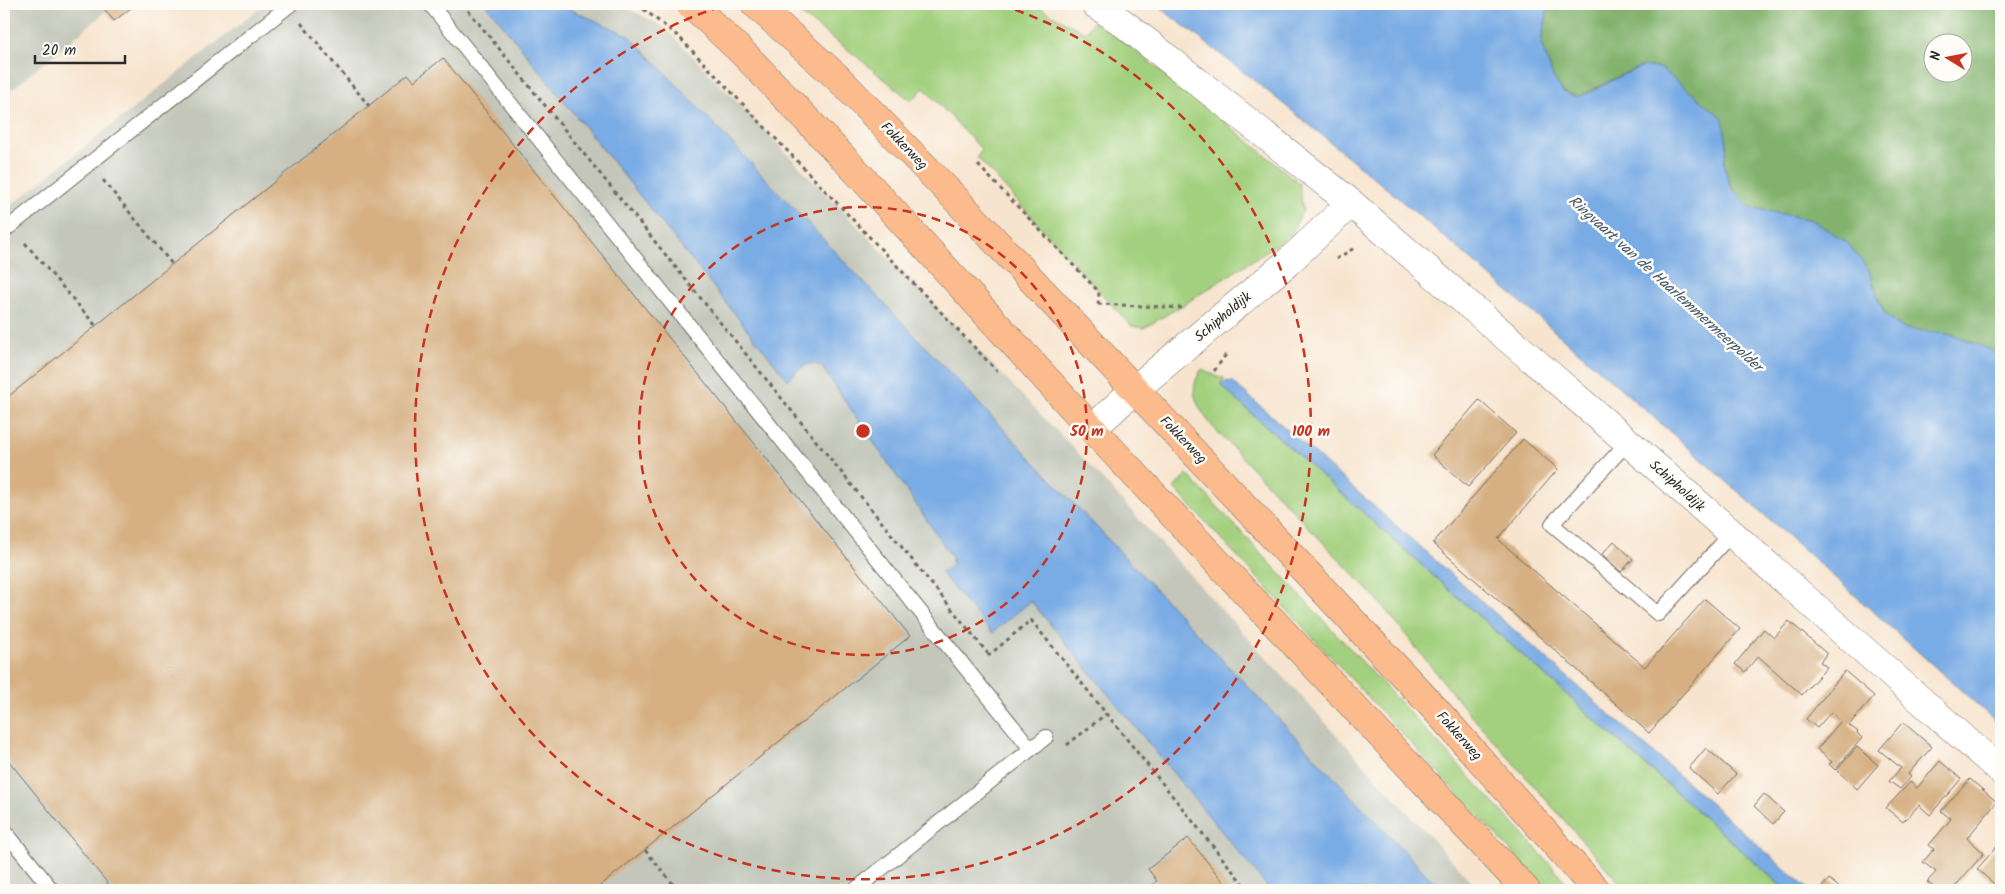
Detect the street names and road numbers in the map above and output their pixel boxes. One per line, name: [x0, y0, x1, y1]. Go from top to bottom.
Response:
street label: Fokkerweg: [875, 117, 933, 175]
street label: Schipholdijk: [1190, 286, 1257, 348]
street label: Fokkerweg: [1154, 411, 1212, 469]
street label: Schipholdijk: [1644, 455, 1710, 518]
street label: Fokkerweg: [1431, 706, 1487, 766]

